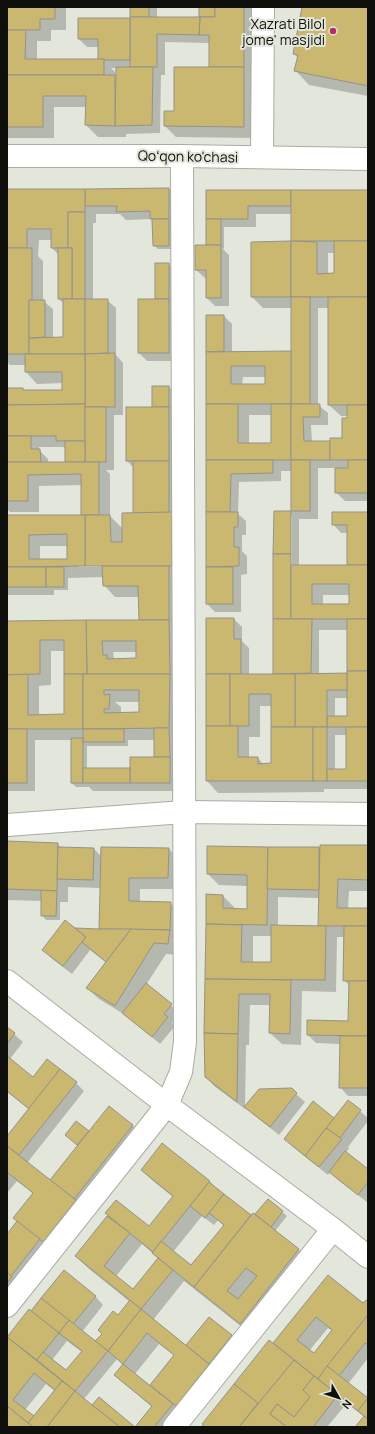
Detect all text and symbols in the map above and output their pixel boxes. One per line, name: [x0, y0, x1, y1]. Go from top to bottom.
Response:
place label: Xazrati Bilol jome' masjidi: [241, 14, 325, 49]
marker: Xazrati Bilol jome' masjidi: [328, 26, 338, 36]
street label: Qoʻqon ko'chasi: [138, 146, 238, 166]
north arrow: [319, 1378, 359, 1418]
text: N: [339, 1397, 355, 1412]

